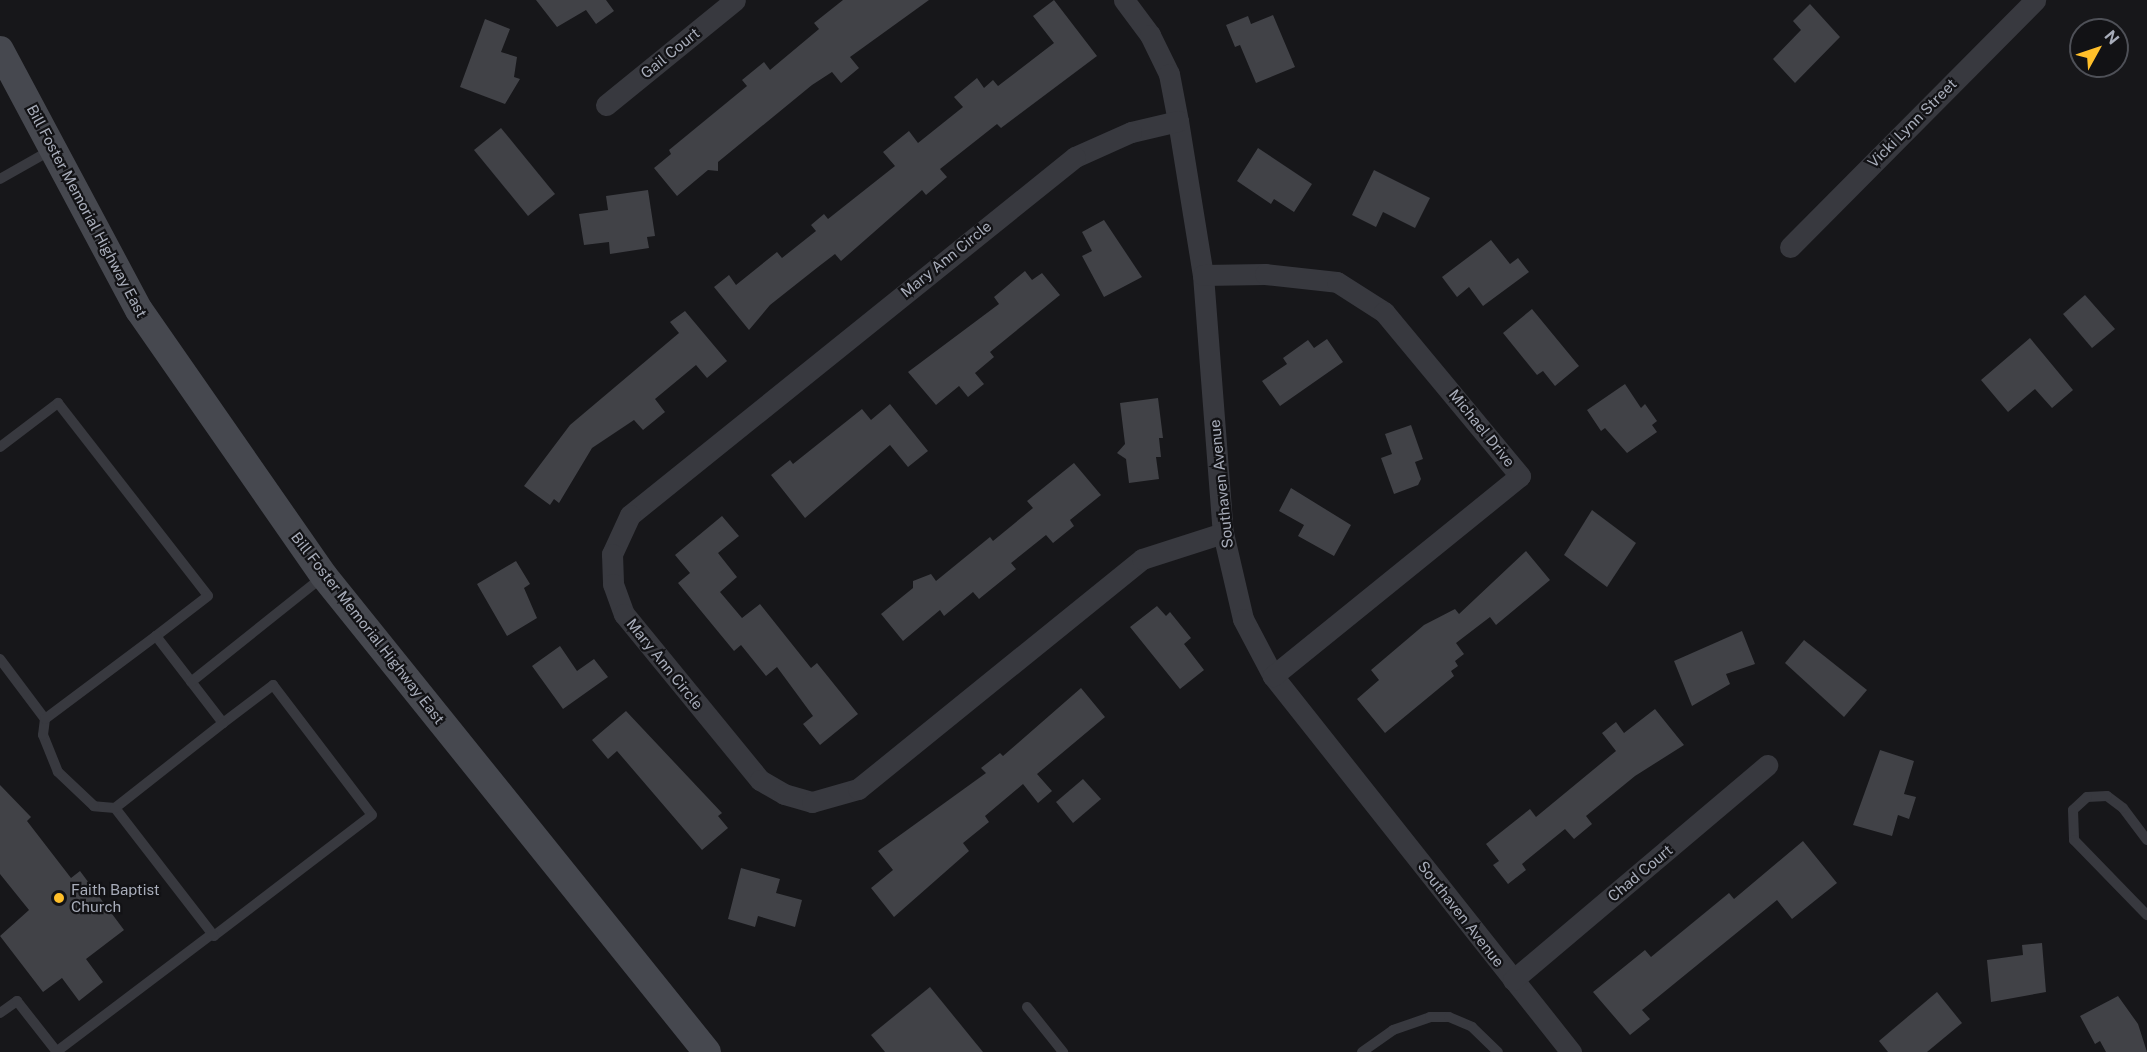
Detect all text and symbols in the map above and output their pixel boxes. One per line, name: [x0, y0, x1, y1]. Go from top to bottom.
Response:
north arrow: [2069, 18, 2129, 78]
street label: Gail Court: [637, 24, 703, 82]
text: N: [2100, 26, 2123, 48]
street label: Vicki Lynn Street: [1864, 75, 1960, 171]
street label: Bill Foster Memorial Highway East: [23, 101, 151, 321]
street label: Mary Ann Circle: [897, 217, 995, 301]
street label: Michael Drive: [1445, 386, 1519, 470]
street label: Southaven Avenue: [1205, 419, 1237, 549]
street label: Bill Foster Memorial Highway East: [287, 528, 449, 728]
street label: Mary Ann Circle: [623, 615, 707, 713]
street label: Chad Court: [1604, 841, 1676, 905]
street label: Southaven Avenue: [1414, 857, 1508, 971]
place label: Faith Baptist Church: [71, 880, 160, 915]
marker: Faith Baptist Church: [52, 891, 66, 905]

